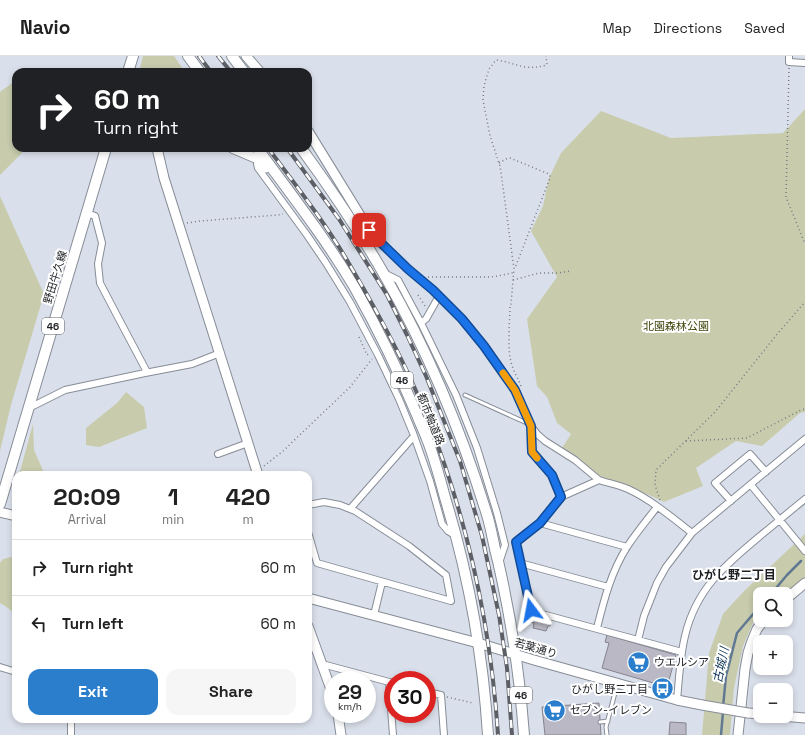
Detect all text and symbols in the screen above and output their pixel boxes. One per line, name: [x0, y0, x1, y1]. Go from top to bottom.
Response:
text: Navio: [20, 15, 70, 40]
text: Map: [602, 19, 632, 37]
text: Directions: [654, 19, 722, 37]
text: Saved: [744, 19, 785, 37]
text: 60 m: [94, 81, 160, 117]
icon: right: [28, 84, 80, 136]
text: Turn right: [94, 116, 178, 139]
pin: [352, 213, 386, 247]
icon: arrive: [358, 219, 380, 241]
street label: 野田牛久線: [40, 249, 70, 305]
road number: 46: [42, 318, 64, 334]
park label: 北園森林公園: [643, 319, 709, 333]
road number: 46: [391, 372, 413, 388]
street label: 都市軸道路: [414, 391, 448, 447]
text: 20:09: [53, 481, 121, 512]
text: 1: [168, 481, 179, 512]
text: 420: [226, 481, 271, 512]
text: Arrival: [68, 511, 106, 528]
text: min: [162, 511, 184, 528]
text: m: [243, 511, 254, 528]
icon: right: [28, 557, 50, 579]
text: Turn right: [62, 558, 133, 577]
text: 60 m: [260, 558, 296, 577]
district label: ひがし野二丁目: [692, 567, 776, 583]
map controls: [753, 587, 793, 723]
button: search: [753, 587, 793, 627]
position arrow: [510, 589, 552, 631]
icon: left: [28, 613, 50, 635]
text: Turn left: [62, 614, 124, 633]
text: 60 m: [260, 614, 296, 633]
street label: 若葉通り: [513, 635, 559, 661]
button: +: [753, 635, 793, 675]
water label: 古城川: [709, 644, 733, 684]
supermarket icon: ウエルシア: [626, 649, 652, 675]
place label: ウエルシア: [654, 655, 709, 669]
button: Exit: [28, 669, 158, 715]
button: Share: [166, 669, 296, 715]
speed limit sign: 30: [384, 671, 436, 723]
bus stop icon: ひがし野二丁目: [650, 676, 676, 702]
text: 29: [338, 679, 362, 705]
place label: ひがし野二丁目: [571, 682, 648, 696]
button: −: [753, 683, 793, 723]
road number: 46: [510, 687, 532, 703]
supermarket icon: セブン-イレブン: [541, 697, 567, 723]
text: km/h: [338, 700, 362, 713]
place label: セブン-イレブン: [570, 703, 652, 717]

